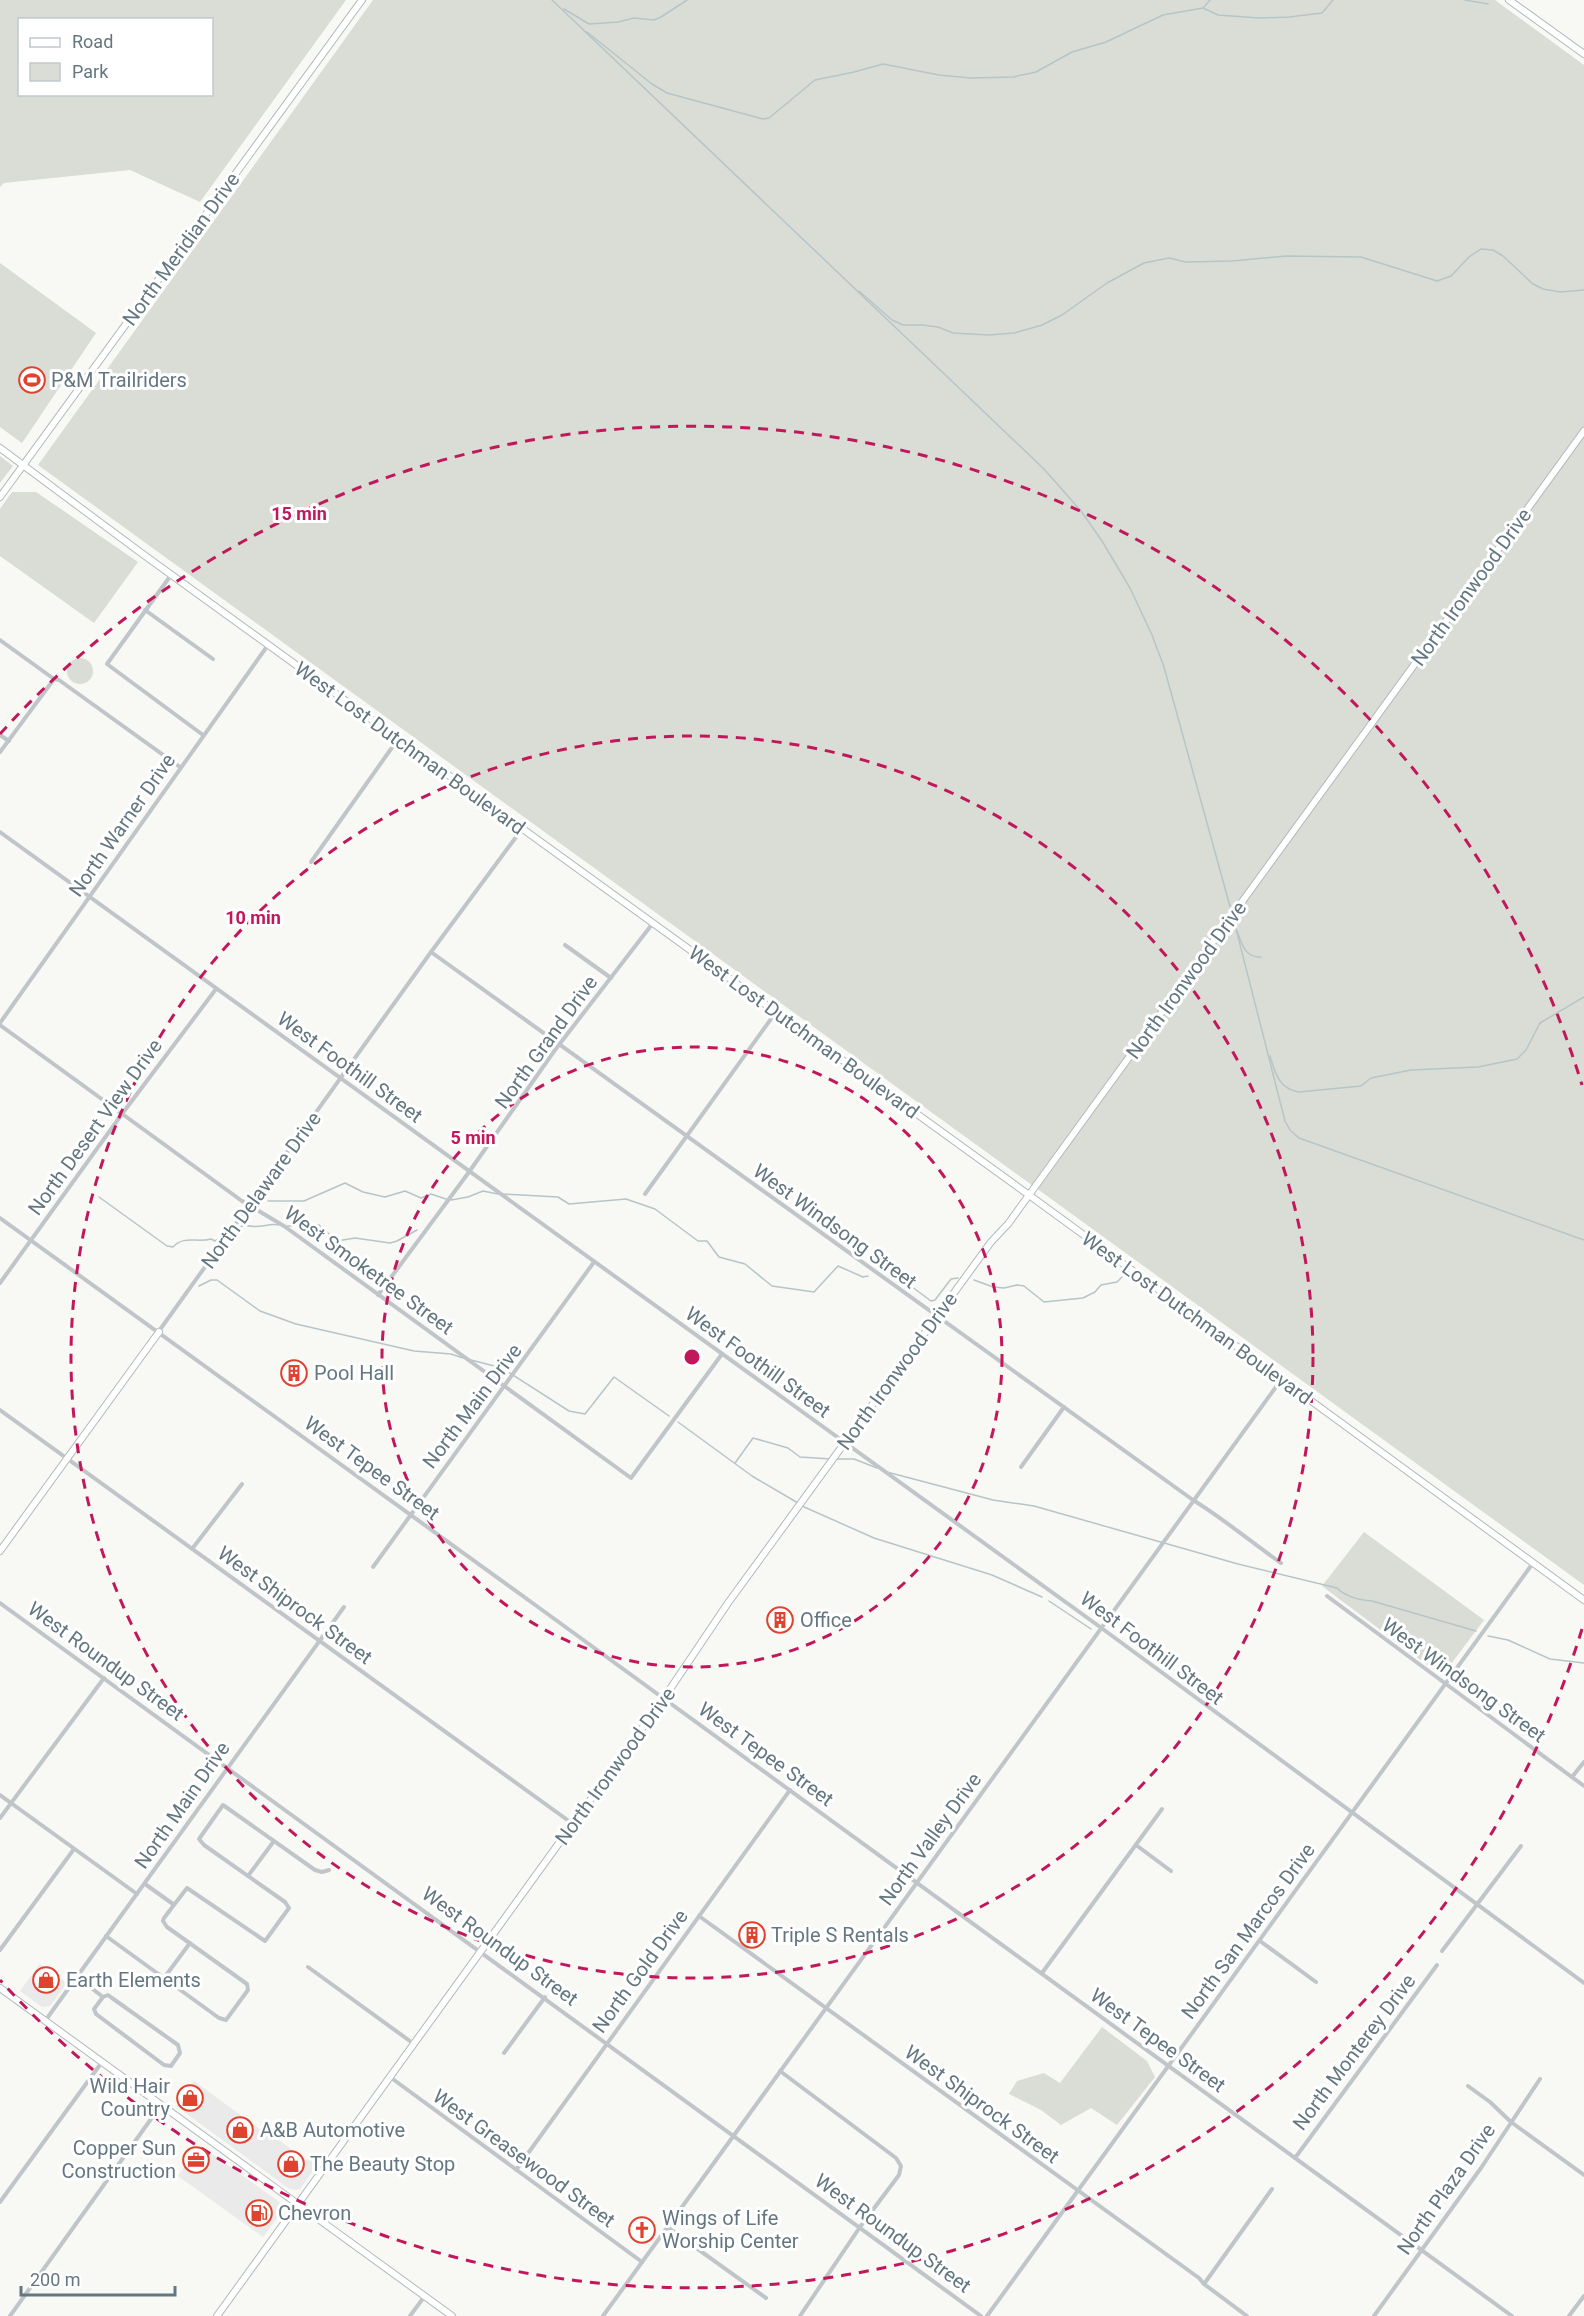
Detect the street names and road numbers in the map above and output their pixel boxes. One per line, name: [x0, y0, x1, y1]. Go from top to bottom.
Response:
street label: North Meridian Drive: [117, 168, 245, 330]
street label: North Ironwood Drive: [1406, 504, 1536, 670]
street label: West Lost Dutchman Boulevard: [290, 656, 530, 840]
street label: North Warner Drive: [64, 749, 180, 901]
street label: North Ironwood Drive: [1121, 897, 1251, 1063]
street label: West Lost Dutchman Boulevard: [684, 940, 924, 1124]
street label: North Grand Drive: [490, 971, 602, 1113]
street label: West Foothill Street: [273, 1006, 427, 1128]
street label: North Desert View Drive: [23, 1034, 167, 1220]
street label: North Delaware Drive: [196, 1107, 326, 1273]
street label: West Windsong Street: [748, 1159, 922, 1293]
street label: West Smoketree Street: [280, 1201, 458, 1339]
street label: West Lost Dutchman Boulevard: [1077, 1226, 1317, 1410]
street label: North Ironwood Drive: [832, 1288, 962, 1454]
street label: West Foothill Street: [681, 1301, 835, 1423]
street label: North Main Drive: [417, 1339, 527, 1473]
street label: West Tepee Street: [300, 1411, 444, 1525]
street label: West Shiprock Street: [213, 1541, 377, 1669]
street label: West Foothill Street: [1076, 1586, 1228, 1710]
street label: West Roundup Street: [23, 1596, 189, 1726]
street label: West Windsong Street: [1377, 1613, 1551, 1747]
street label: North Ironwood Drive: [550, 1683, 680, 1849]
street label: West Tepee Street: [694, 1697, 838, 1811]
street label: North Main Drive: [129, 1737, 235, 1873]
street label: North Valley Drive: [874, 1768, 986, 1910]
street label: North San Marcos Drive: [1176, 1838, 1320, 2024]
street label: West Roundup Street: [417, 1881, 583, 2011]
street label: North Gold Drive: [587, 1905, 693, 2037]
street label: North Monterey Drive: [1288, 1969, 1420, 2135]
street label: West Tepee Street: [1086, 1983, 1230, 2097]
street label: West Shiprock Street: [900, 2040, 1064, 2168]
street label: West Greasewood Street: [428, 2084, 620, 2232]
street label: North Plaza Drive: [1392, 2119, 1500, 2259]
street label: West Roundup Street: [810, 2168, 976, 2298]

